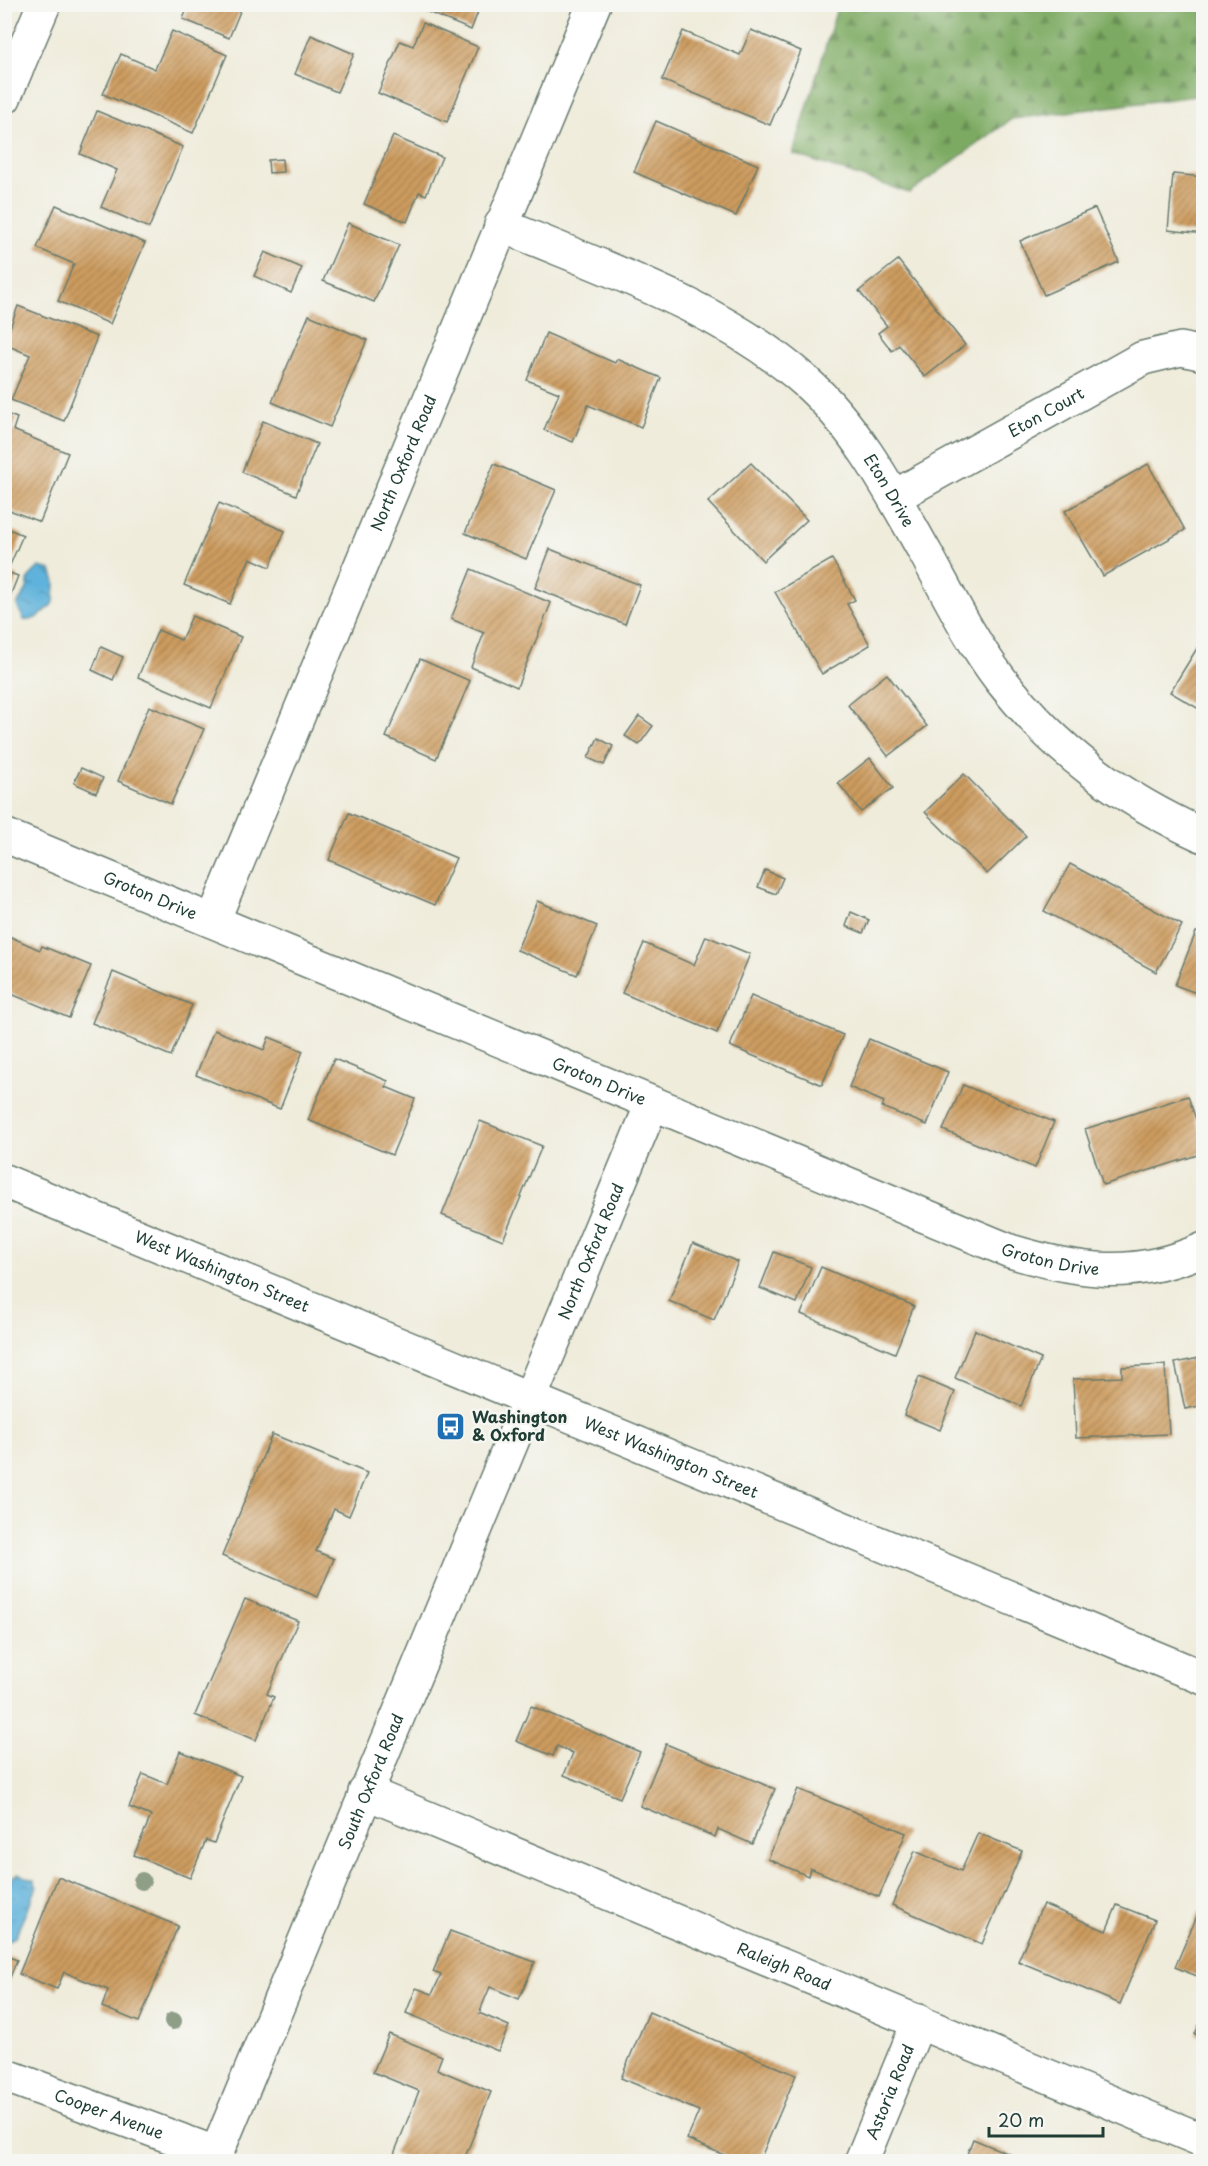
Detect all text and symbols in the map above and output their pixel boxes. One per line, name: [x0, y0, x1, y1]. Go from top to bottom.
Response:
street label: Eton Court: [1003, 380, 1088, 442]
street label: North Oxford Road: [363, 391, 441, 534]
street label: Eton Drive: [859, 448, 921, 531]
street label: Groton Drive: [100, 864, 201, 925]
street label: Groton Drive: [549, 1050, 650, 1110]
street label: North Oxford Road: [551, 1179, 629, 1323]
street label: West Washington Street: [131, 1224, 314, 1317]
street label: Groton Drive: [998, 1236, 1100, 1280]
place label: Washington & Oxford: [472, 1404, 567, 1446]
street label: West Washington Street: [580, 1409, 763, 1503]
bus stop icon: Washington & Oxford: [435, 1410, 467, 1442]
street label: South Oxford Road: [331, 1710, 409, 1853]
street label: Raleigh Road: [734, 1935, 835, 1996]
street label: Astoria Road: [859, 2040, 919, 2143]
street label: Cooper Avenue: [51, 2082, 168, 2144]
scale bar: [989, 2100, 1103, 2138]
text: 20 m: [998, 2106, 1044, 2133]

